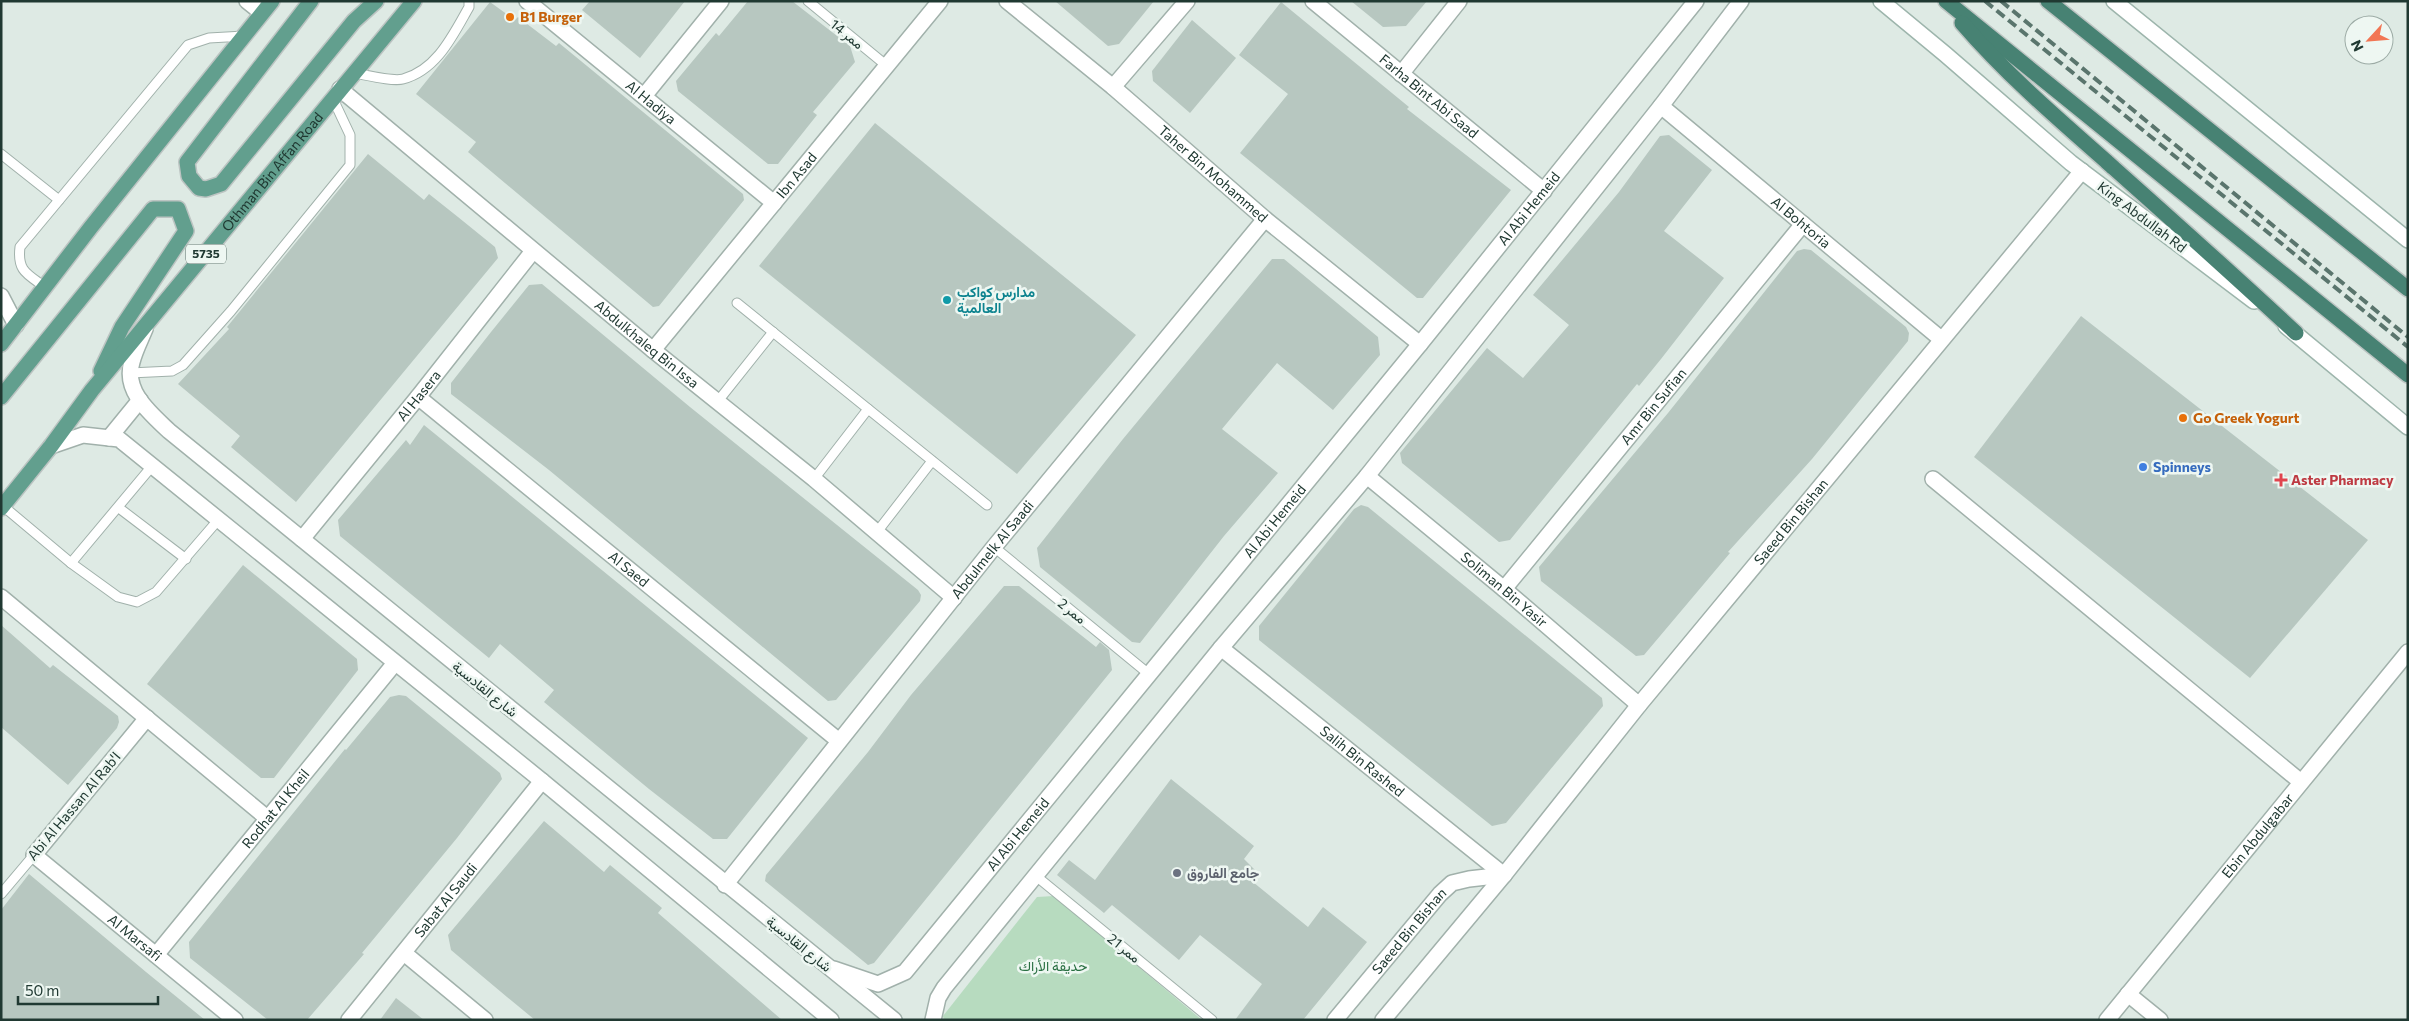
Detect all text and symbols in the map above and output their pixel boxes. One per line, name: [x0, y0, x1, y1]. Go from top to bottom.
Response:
place label: B1 Burger: [520, 8, 582, 25]
marker: B1 Burger: [504, 11, 516, 23]
street label: ممر 14: [827, 15, 867, 53]
north arrow: [2344, 15, 2394, 65]
text: N: [2347, 37, 2367, 54]
street label: Farha Bint Abi Saad: [1376, 50, 1482, 142]
street label: Al Hadiya: [623, 76, 680, 127]
street label: Othman Bin Affan Road: [218, 109, 326, 235]
street label: Taher Bin Mohammed: [1155, 121, 1271, 226]
street label: Ibn Asad: [772, 149, 820, 202]
street label: Al Abi Hemeid: [1494, 168, 1563, 248]
street label: King Abdullah Rd: [2094, 178, 2190, 256]
street label: Al Bohtoria: [1768, 192, 1834, 252]
road number: 5735: [186, 244, 226, 264]
place label: مدارس كواكب العالمية: [957, 283, 1035, 317]
marker: مدارس كواكب العالمية: [941, 294, 953, 306]
street label: Abdulkhaleq Bin Issa: [592, 296, 703, 391]
street label: Amr Bin Sufian: [1617, 364, 1690, 448]
street label: Al Hasera: [393, 366, 444, 424]
place label: Go Greek Yogurt: [2193, 409, 2299, 426]
marker: Go Greek Yogurt: [2177, 412, 2189, 424]
place label: Spinneys: [2153, 458, 2211, 475]
marker: Spinneys: [2137, 461, 2149, 473]
place label: Aster Pharmacy: [2291, 471, 2394, 488]
marker: Aster Pharmacy: [2275, 474, 2287, 486]
street label: Saeed Bin Bishan: [1750, 475, 1831, 568]
street label: Al Abi Hemeid: [1239, 481, 1309, 561]
street label: Abdulmelk Al Saadi: [947, 497, 1037, 602]
street label: Al Saed: [605, 547, 653, 590]
street label: Soliman Bin Yasir: [1458, 548, 1551, 631]
street label: ممر 2: [1054, 594, 1090, 628]
street label: شارع القادسية: [447, 657, 521, 722]
street label: Salih Bin Rashed: [1317, 722, 1408, 800]
street label: Abi Al Hassan Al Rab'I: [23, 748, 124, 863]
street label: Rodhat Al Kheil: [238, 765, 313, 851]
street label: Ebin Abdulgabar: [2218, 789, 2297, 881]
street label: Al Abi Hemeid: [983, 794, 1052, 874]
street label: Sabat Al Saudi: [410, 859, 480, 940]
place label: جامع الفاروق: [1187, 864, 1260, 883]
marker: جامع الفاروق: [1171, 867, 1183, 879]
street label: Saeed Bin Bishan: [1368, 884, 1449, 977]
street label: Al Marsafi: [105, 910, 166, 964]
street label: شارع القادسية: [761, 912, 835, 977]
street label: ممر 21: [1104, 929, 1144, 967]
park label: حديقة الأراك: [1019, 957, 1087, 975]
scale bar: [18, 974, 158, 1006]
text: 50 m: [25, 981, 59, 999]

